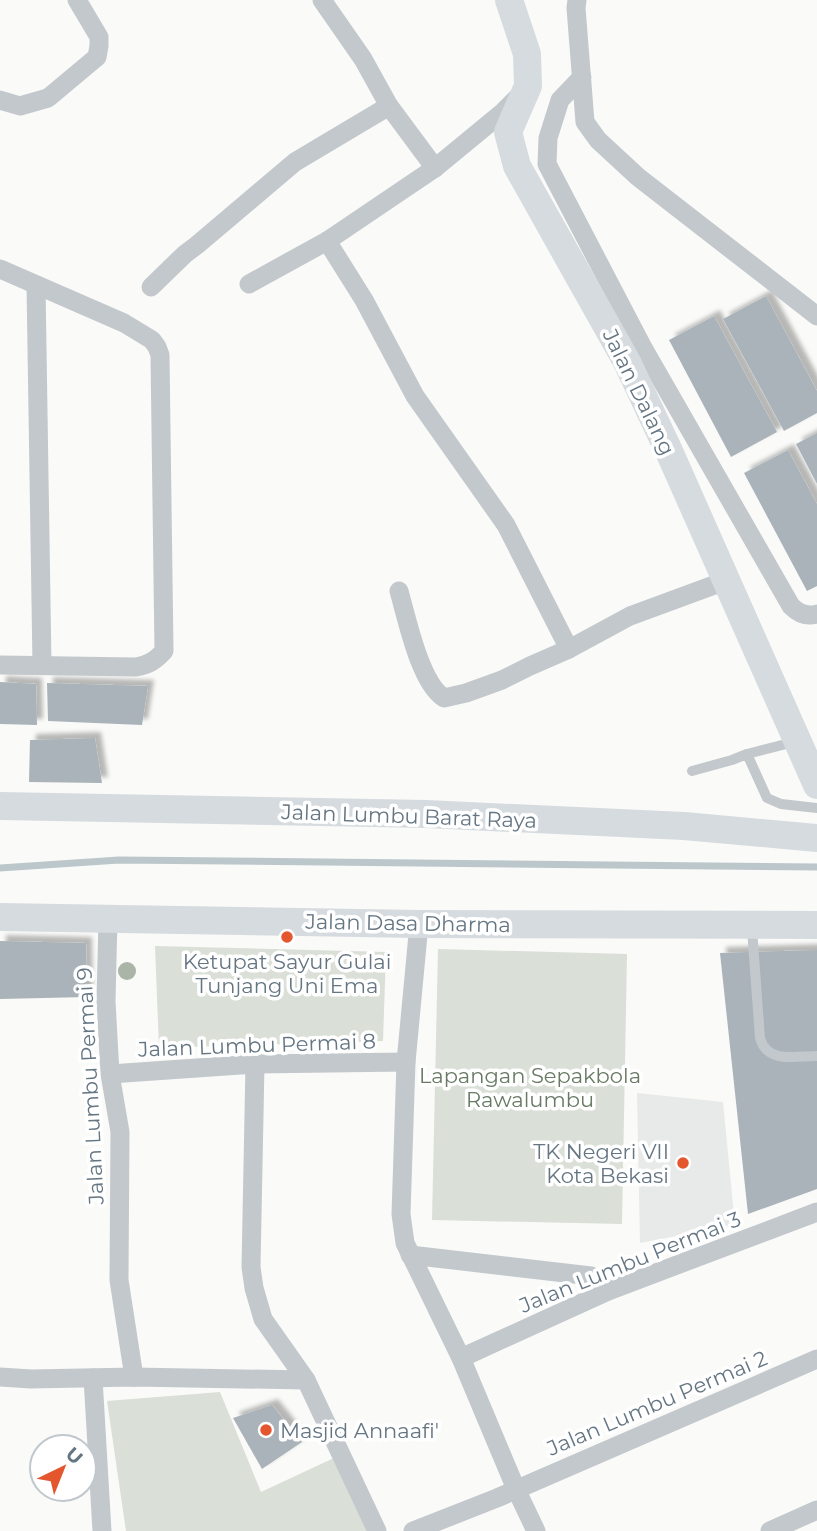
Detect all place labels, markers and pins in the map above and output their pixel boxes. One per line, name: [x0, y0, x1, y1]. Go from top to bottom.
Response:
marker: Ketupat Sayur Gulai Tunjang Uni Ema: [279, 929, 295, 945]
place label: Ketupat Sayur Gulai Tunjang Uni Ema: [183, 949, 391, 998]
place label: TK Negeri VII Kota Bekasi: [533, 1139, 669, 1188]
marker: TK Negeri VII Kota Bekasi: [675, 1155, 691, 1171]
place label: Masjid Annaafi': [280, 1418, 439, 1443]
marker: Masjid Annaafi': [258, 1422, 274, 1438]

